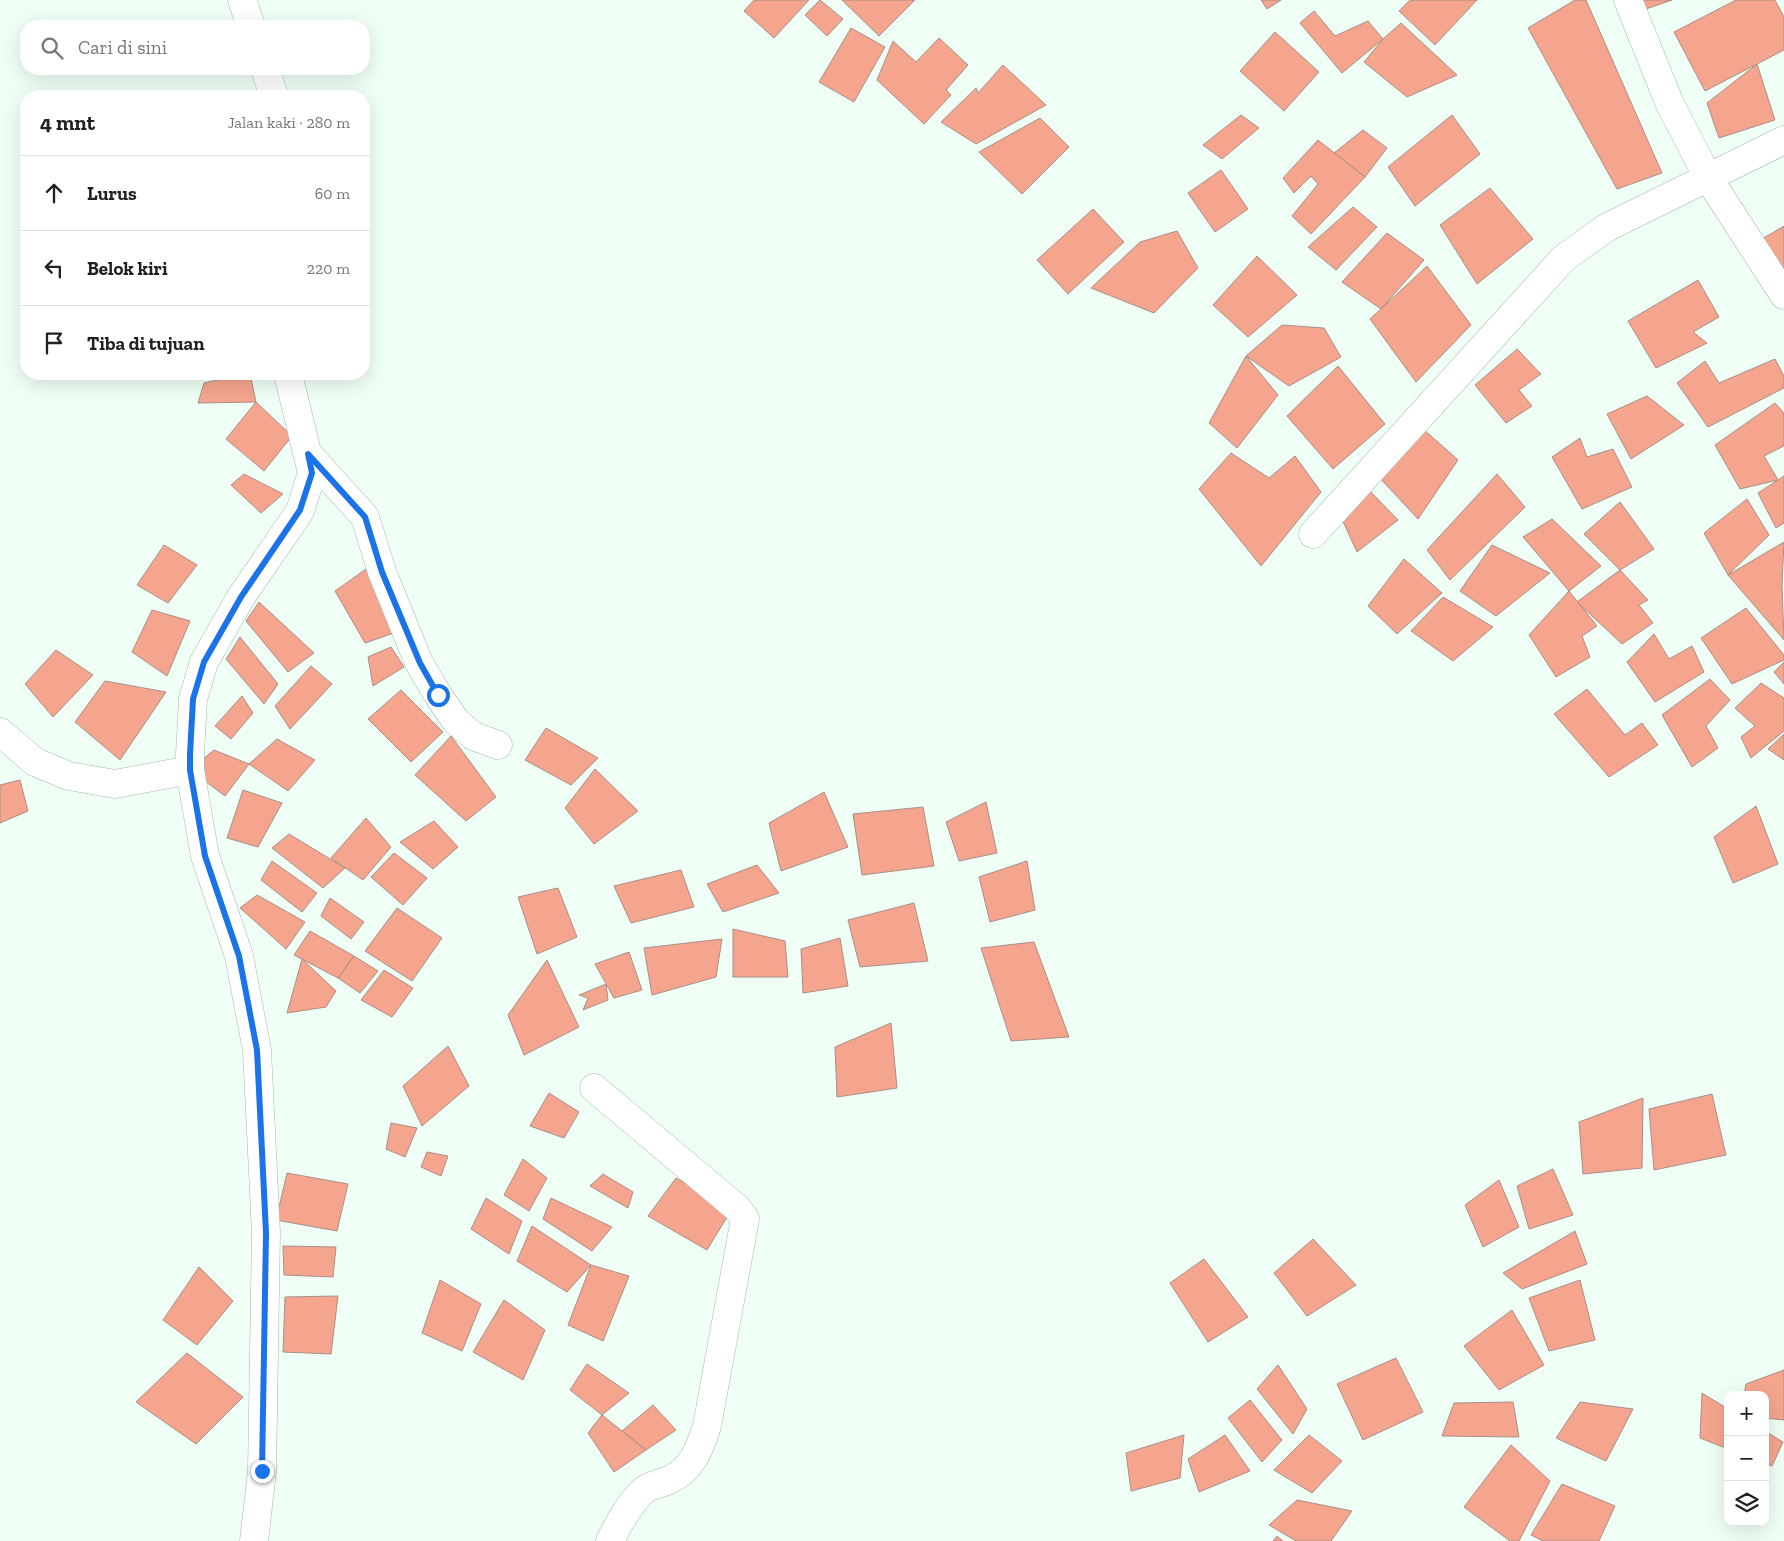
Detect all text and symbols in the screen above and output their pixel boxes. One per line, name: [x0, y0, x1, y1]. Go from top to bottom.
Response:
search box: [20, 20, 370, 75]
icon: search: [38, 34, 66, 62]
text: Cari di sini: [78, 36, 167, 59]
text: 4 mnt: [40, 110, 95, 135]
text: Jalan kaki · 280 m: [228, 113, 350, 132]
icon: ahead: [40, 179, 68, 207]
text: Lurus: [87, 182, 137, 205]
text: 60 m: [315, 184, 350, 203]
icon: left: [40, 254, 68, 282]
text: Belok kiri: [87, 257, 168, 280]
text: 220 m: [307, 259, 350, 278]
icon: arrive: [40, 329, 68, 357]
text: Tiba di tujuan: [87, 332, 204, 355]
route start: [427, 684, 450, 707]
map controls: [1724, 1391, 1769, 1526]
button: +: [1724, 1391, 1769, 1436]
button: −: [1724, 1436, 1769, 1481]
route end: [251, 1460, 274, 1483]
button: layers: [1724, 1481, 1769, 1526]

